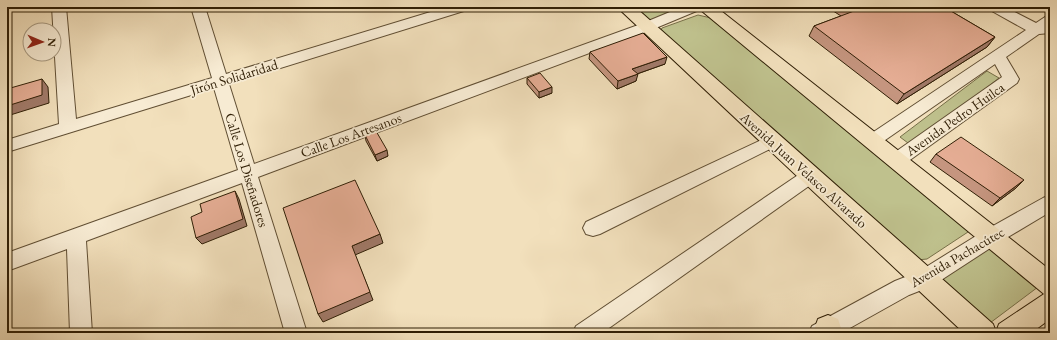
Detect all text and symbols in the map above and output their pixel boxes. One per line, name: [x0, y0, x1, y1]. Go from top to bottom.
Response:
north arrow: [22, 22, 62, 62]
text: N: [45, 38, 59, 47]
street label: Jirón Solidaridad: [187, 55, 281, 99]
street label: Avenida Pedro Huilca: [901, 78, 1008, 160]
street label: Avenida Juan Velasco Alvarado: [736, 107, 871, 232]
street label: Calle Los Artesanos: [298, 108, 404, 162]
street label: Calle Los Diseñadores: [221, 111, 273, 230]
street label: Avenida Pachacútec: [906, 223, 1008, 292]

